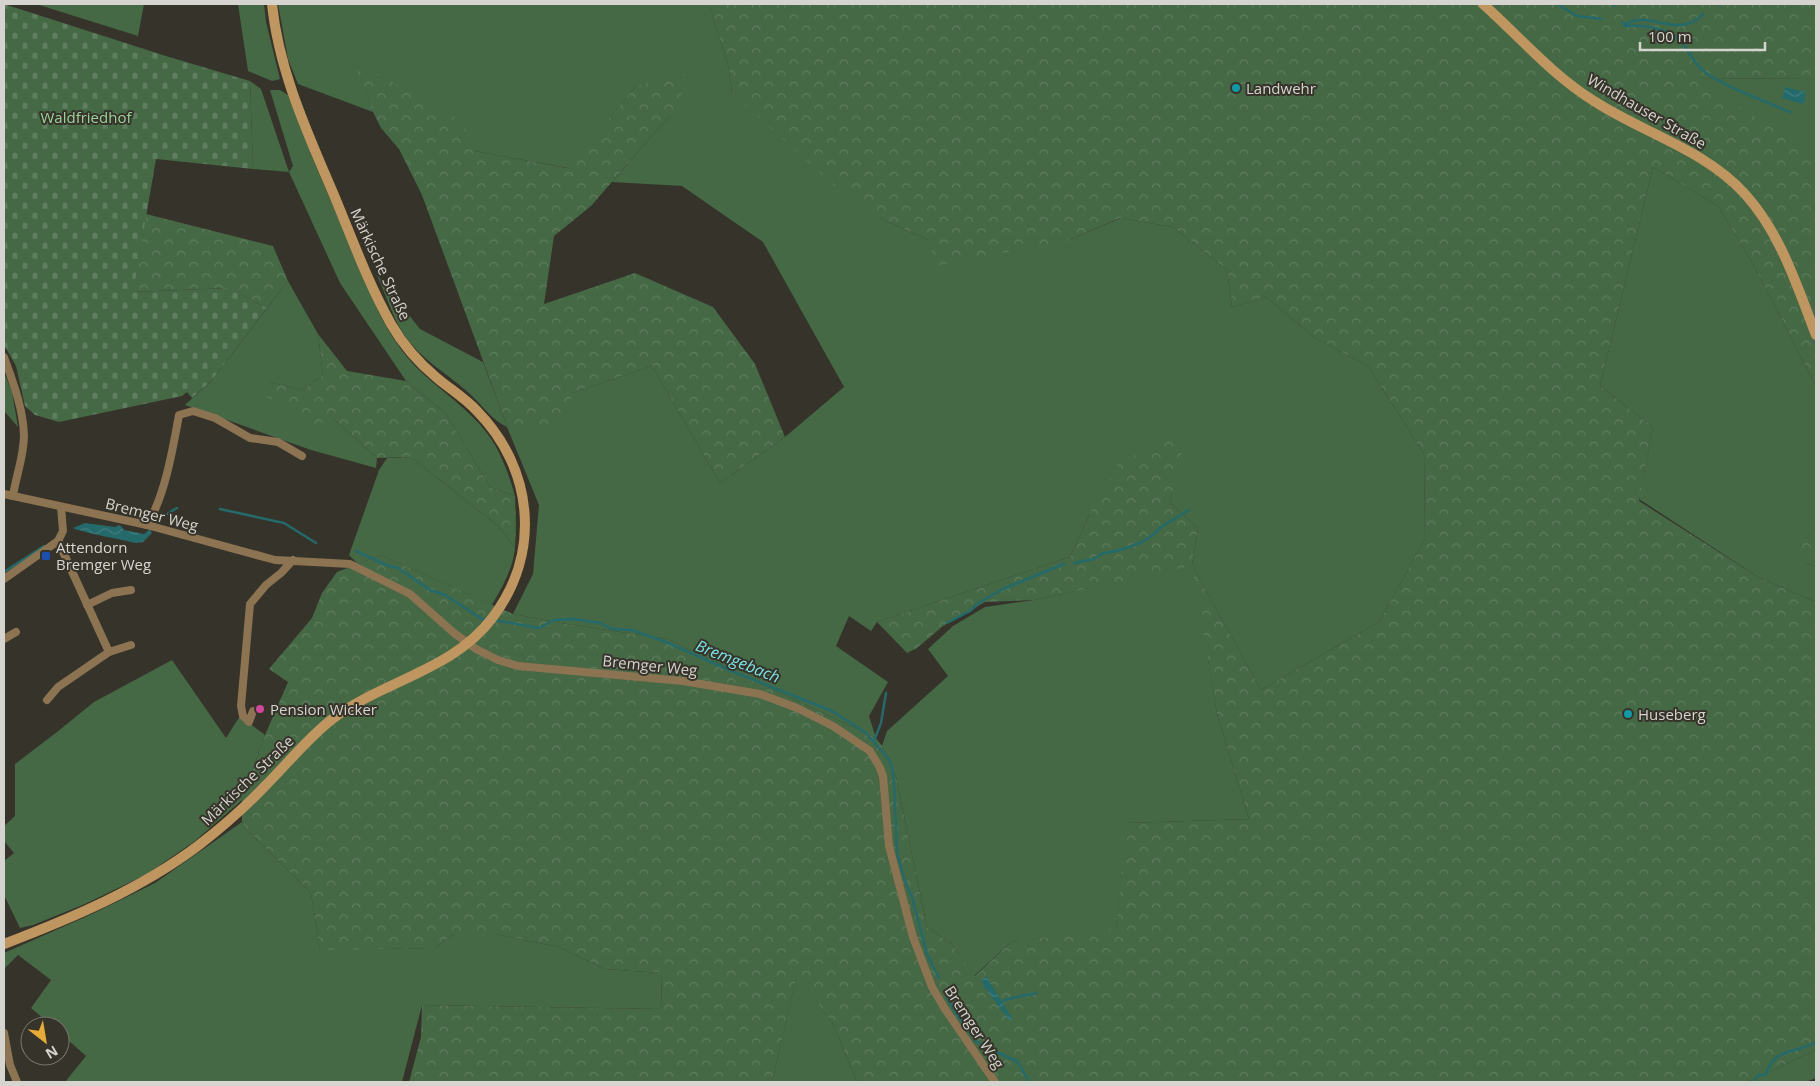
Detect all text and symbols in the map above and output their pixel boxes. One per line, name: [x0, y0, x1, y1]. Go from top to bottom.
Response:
scale bar: [1640, 20, 1765, 52]
text: 100 m: [1648, 26, 1692, 46]
street label: Windhauser Straße: [1584, 69, 1710, 153]
place label: Landwehr: [1246, 78, 1316, 98]
marker: Landwehr: [1230, 82, 1242, 94]
park label: Waldfriedhof: [41, 107, 132, 127]
street label: Märkische Straße: [346, 205, 416, 323]
street label: Bremger Weg: [103, 493, 201, 535]
place label: Attendorn Bremger Weg: [56, 537, 151, 574]
marker: Attendorn Bremger Weg: [40, 550, 52, 562]
water label: Bremgebach: [693, 634, 783, 688]
street label: Bremger Weg: [602, 650, 698, 680]
place label: Pension Wicker: [270, 699, 377, 719]
marker: Pension Wicker: [254, 703, 266, 715]
place label: Huseberg: [1638, 704, 1706, 724]
marker: Huseberg: [1622, 708, 1634, 720]
street label: Märkische Straße: [196, 731, 298, 829]
street label: Bremger Weg: [941, 982, 1009, 1072]
north arrow: [20, 1016, 70, 1066]
text: N: [42, 1041, 62, 1064]

